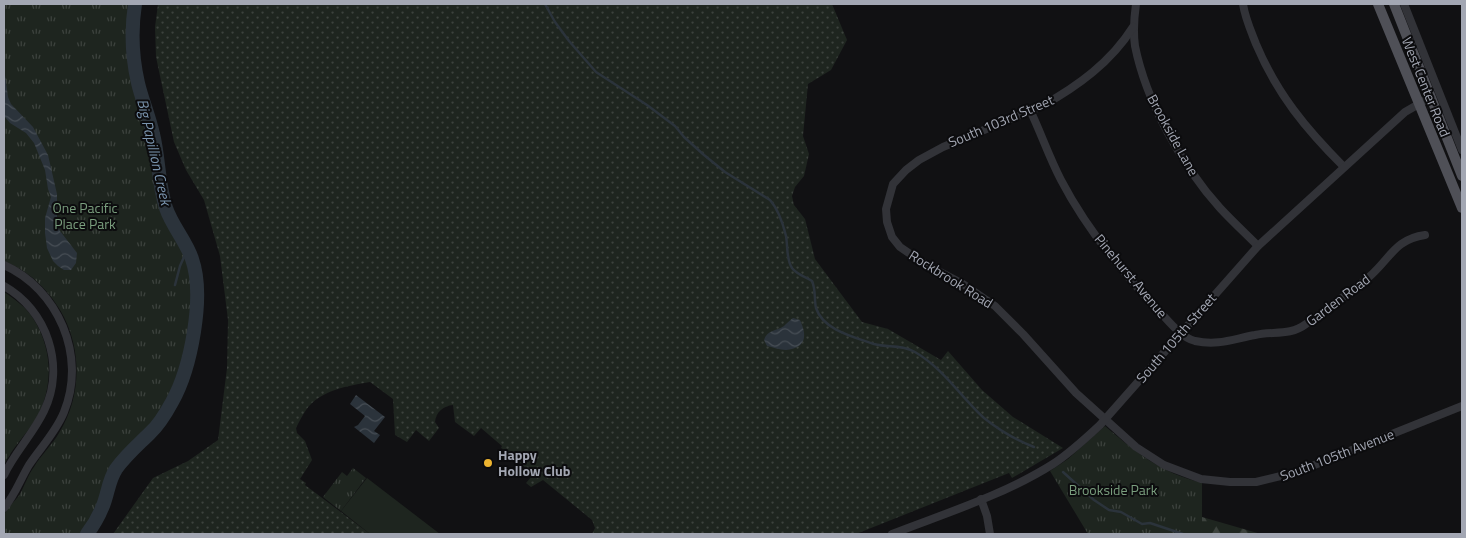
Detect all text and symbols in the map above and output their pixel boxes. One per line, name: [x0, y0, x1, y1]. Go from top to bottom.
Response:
street label: West Center Road: [1397, 34, 1456, 140]
street label: South 103rd Street: [945, 89, 1057, 152]
street label: Brookside Lane: [1142, 90, 1205, 179]
water label: Big Papillion Creek: [131, 96, 178, 210]
park label: One Pacific Place Park: [52, 197, 118, 234]
street label: Pinehurst Avenue: [1090, 229, 1173, 322]
street label: Rockbrook Road: [905, 244, 997, 313]
street label: Garden Road: [1301, 268, 1374, 331]
street label: South 105th Street: [1131, 288, 1221, 387]
street label: South 105th Avenue: [1277, 423, 1397, 486]
place label: Happy Hollow Club: [498, 444, 571, 481]
marker: Happy Hollow Club: [482, 457, 494, 469]
park label: Brookside Park: [1069, 479, 1158, 500]

